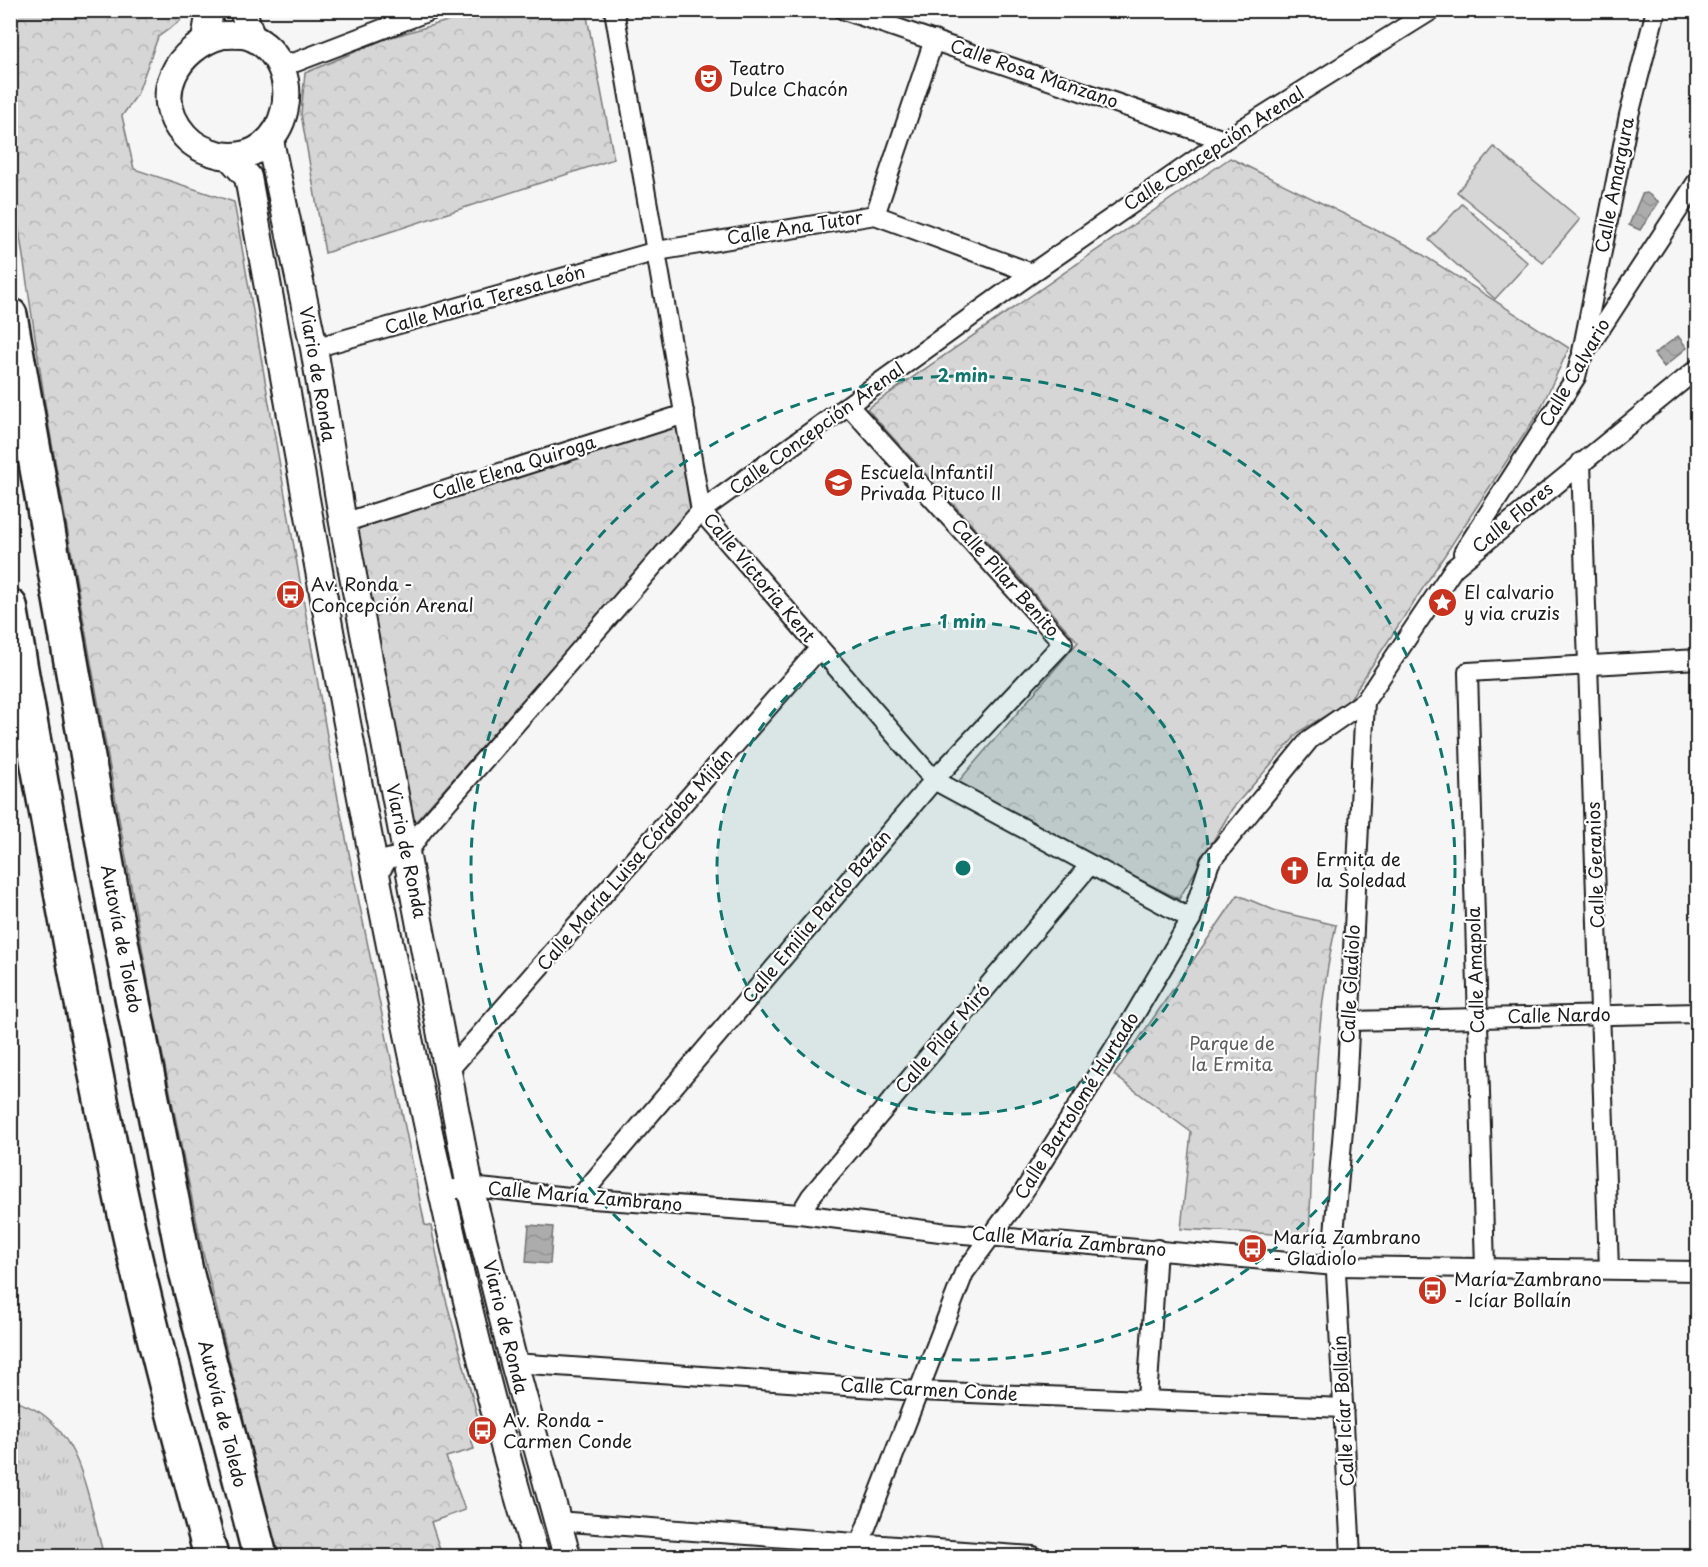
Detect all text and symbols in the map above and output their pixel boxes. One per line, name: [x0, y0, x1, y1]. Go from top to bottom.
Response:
street label: Calle Rosa Manzano: [947, 31, 1122, 114]
place label: Teatro Dulce Chacón: [729, 54, 848, 102]
theatre icon: Teatro Dulce Chacón: [692, 63, 724, 95]
street label: Calle Concepción Arenal: [1117, 79, 1309, 216]
street label: Calle Amargura: [1587, 115, 1640, 255]
street label: Calle Ana Tutor: [725, 202, 865, 251]
street label: Calle María Teresa León: [381, 257, 588, 340]
street label: Viario de Ronda: [293, 304, 344, 444]
street label: Calle Calvario: [1532, 313, 1616, 432]
street label: Calle Concepción Arenal: [723, 355, 909, 501]
text: 2 min: [938, 361, 988, 388]
street label: Calle Elena Quiroga: [428, 427, 599, 506]
place label: Escuela Infantil Privada Pituco II: [860, 458, 1001, 506]
school or university icon: Escuela Infantil Privada Pituco II: [823, 467, 855, 499]
street label: Calle Flores: [1466, 475, 1558, 559]
street label: Calle Victoria Kent: [698, 506, 823, 648]
street label: Calle Pilar Benito: [946, 512, 1067, 642]
place label: Av. Ronda - Concepción Arenal: [311, 570, 474, 618]
place label: El calvario y via cruzis: [1464, 578, 1560, 626]
bus stop icon: Av. Ronda - Concepción Arenal: [274, 579, 306, 611]
place icon: El calvario y via cruzis: [1427, 587, 1459, 619]
text: 1 min: [940, 607, 986, 634]
street label: Calle María Luisa Córdoba Miján: [530, 742, 738, 976]
street label: Viario de Ronda: [380, 781, 435, 921]
street label: Calle Geranios: [1579, 801, 1610, 929]
street label: Calle Emilia Pardo Bazán: [735, 823, 897, 1009]
place label: Ermita de la Soledad: [1316, 845, 1406, 893]
church icon: Ermita de la Soledad: [1279, 854, 1311, 886]
centre of rings: [953, 858, 973, 878]
street label: Autovía de Toledo: [95, 862, 150, 1015]
street label: Calle Amapola: [1459, 905, 1490, 1034]
street label: Calle Gladiolo: [1333, 924, 1366, 1044]
street label: Calle Pilar Miró: [888, 977, 996, 1099]
street label: Calle Nardo: [1507, 1000, 1611, 1029]
street label: Calle Bartolomé Hurtado: [1007, 1006, 1145, 1204]
park label: Parque de la Ermita: [1189, 1029, 1275, 1077]
street label: Calle María Zambrano: [487, 1174, 683, 1217]
street label: Calle María Zambrano: [971, 1219, 1167, 1262]
place label: María Zambrano - Gladiolo: [1273, 1223, 1421, 1271]
bus stop icon: María Zambrano - Gladiolo: [1236, 1232, 1268, 1264]
street label: Viario de Ronda: [477, 1257, 536, 1396]
place label: María Zambrano - Icíar Bollaín: [1454, 1265, 1602, 1313]
bus stop icon: María Zambrano - Icíar Bollaín: [1417, 1274, 1449, 1306]
street label: Calle Icíar Bollaín: [1325, 1335, 1360, 1487]
street label: Autovía de Toledo: [192, 1337, 255, 1490]
street label: Calle Carmen Conde: [840, 1370, 1019, 1407]
place label: Av. Ronda - Carmen Conde: [503, 1406, 632, 1454]
bus stop icon: Av. Ronda - Carmen Conde: [466, 1415, 498, 1447]

